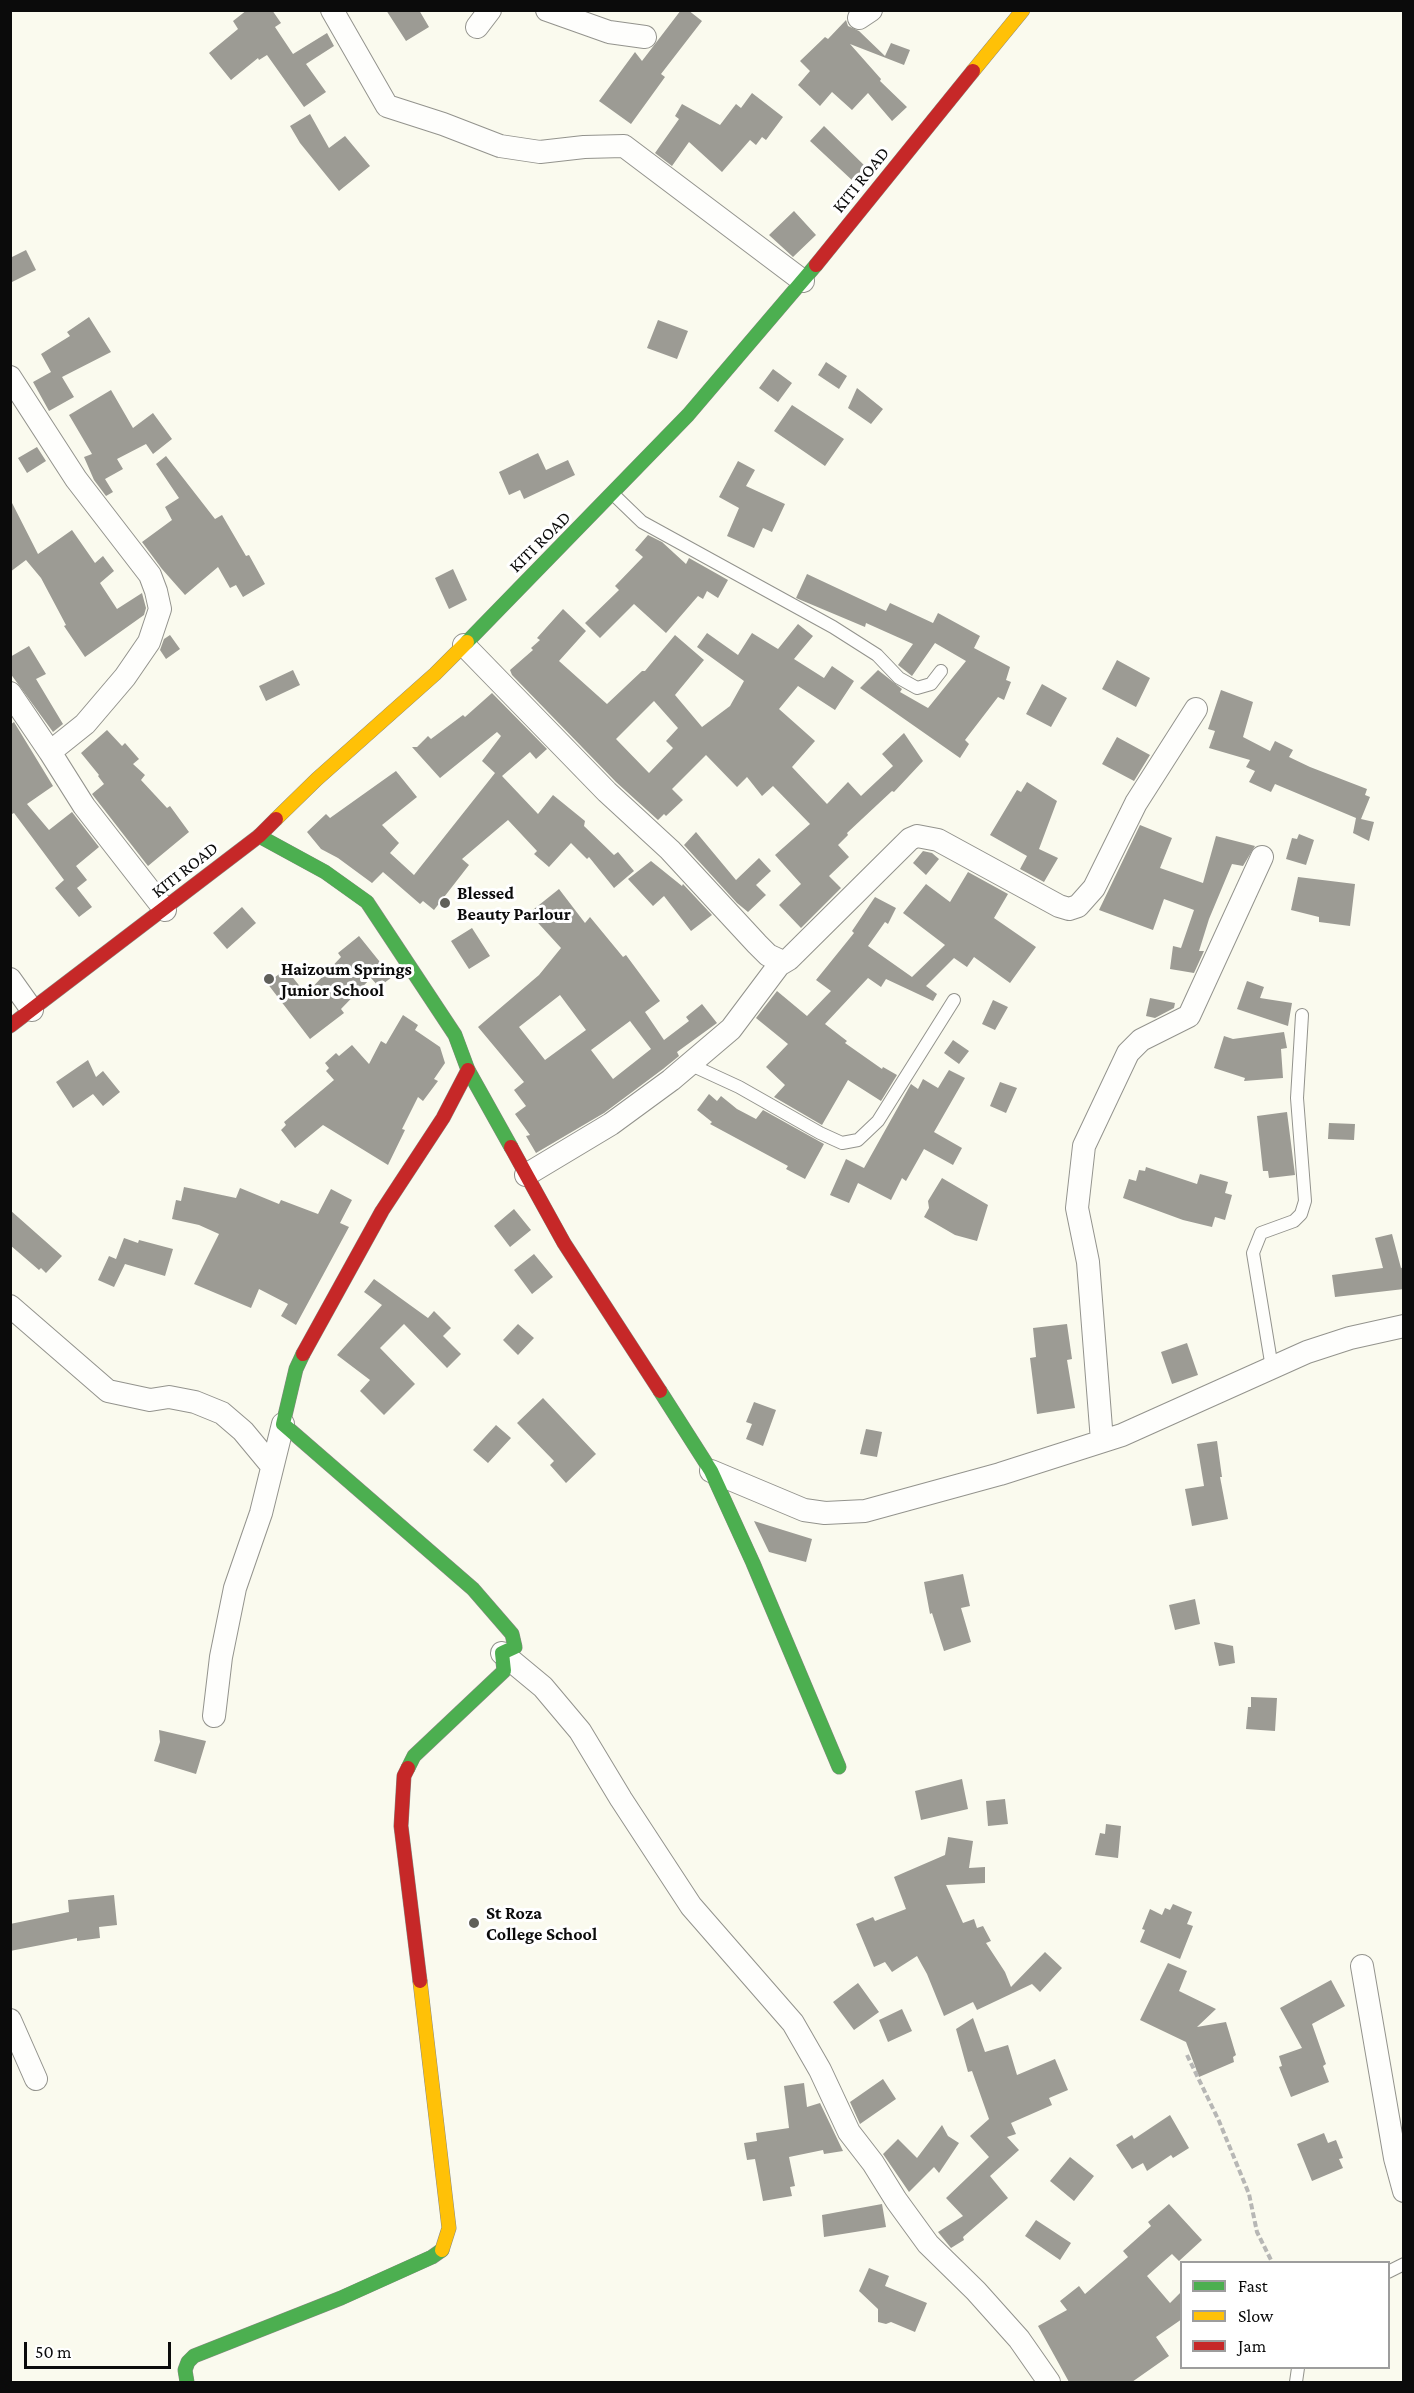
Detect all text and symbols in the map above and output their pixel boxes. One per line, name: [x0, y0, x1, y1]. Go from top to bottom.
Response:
street label: KITI ROAD: [828, 143, 894, 217]
street label: KITI ROAD: [505, 507, 575, 577]
street label: KITI ROAD: [147, 837, 223, 903]
place label: Blessed Beauty Parlour: [457, 882, 571, 924]
marker: Blessed Beauty Parlour: [438, 896, 452, 910]
place label: Haizoum Springs Junior School: [281, 958, 412, 1000]
marker: Haizoum Springs Junior School: [262, 972, 276, 986]
place label: St Roza College School: [486, 1902, 597, 1944]
marker: St Roza College School: [467, 1916, 481, 1930]
legend: [1180, 2261, 1390, 2369]
text: Fast: [1238, 2276, 1268, 2296]
text: Slow: [1238, 2306, 1273, 2326]
scale bar: [27, 2330, 174, 2368]
text: Jam: [1238, 2336, 1266, 2356]
text: 50 m: [35, 2342, 72, 2362]

